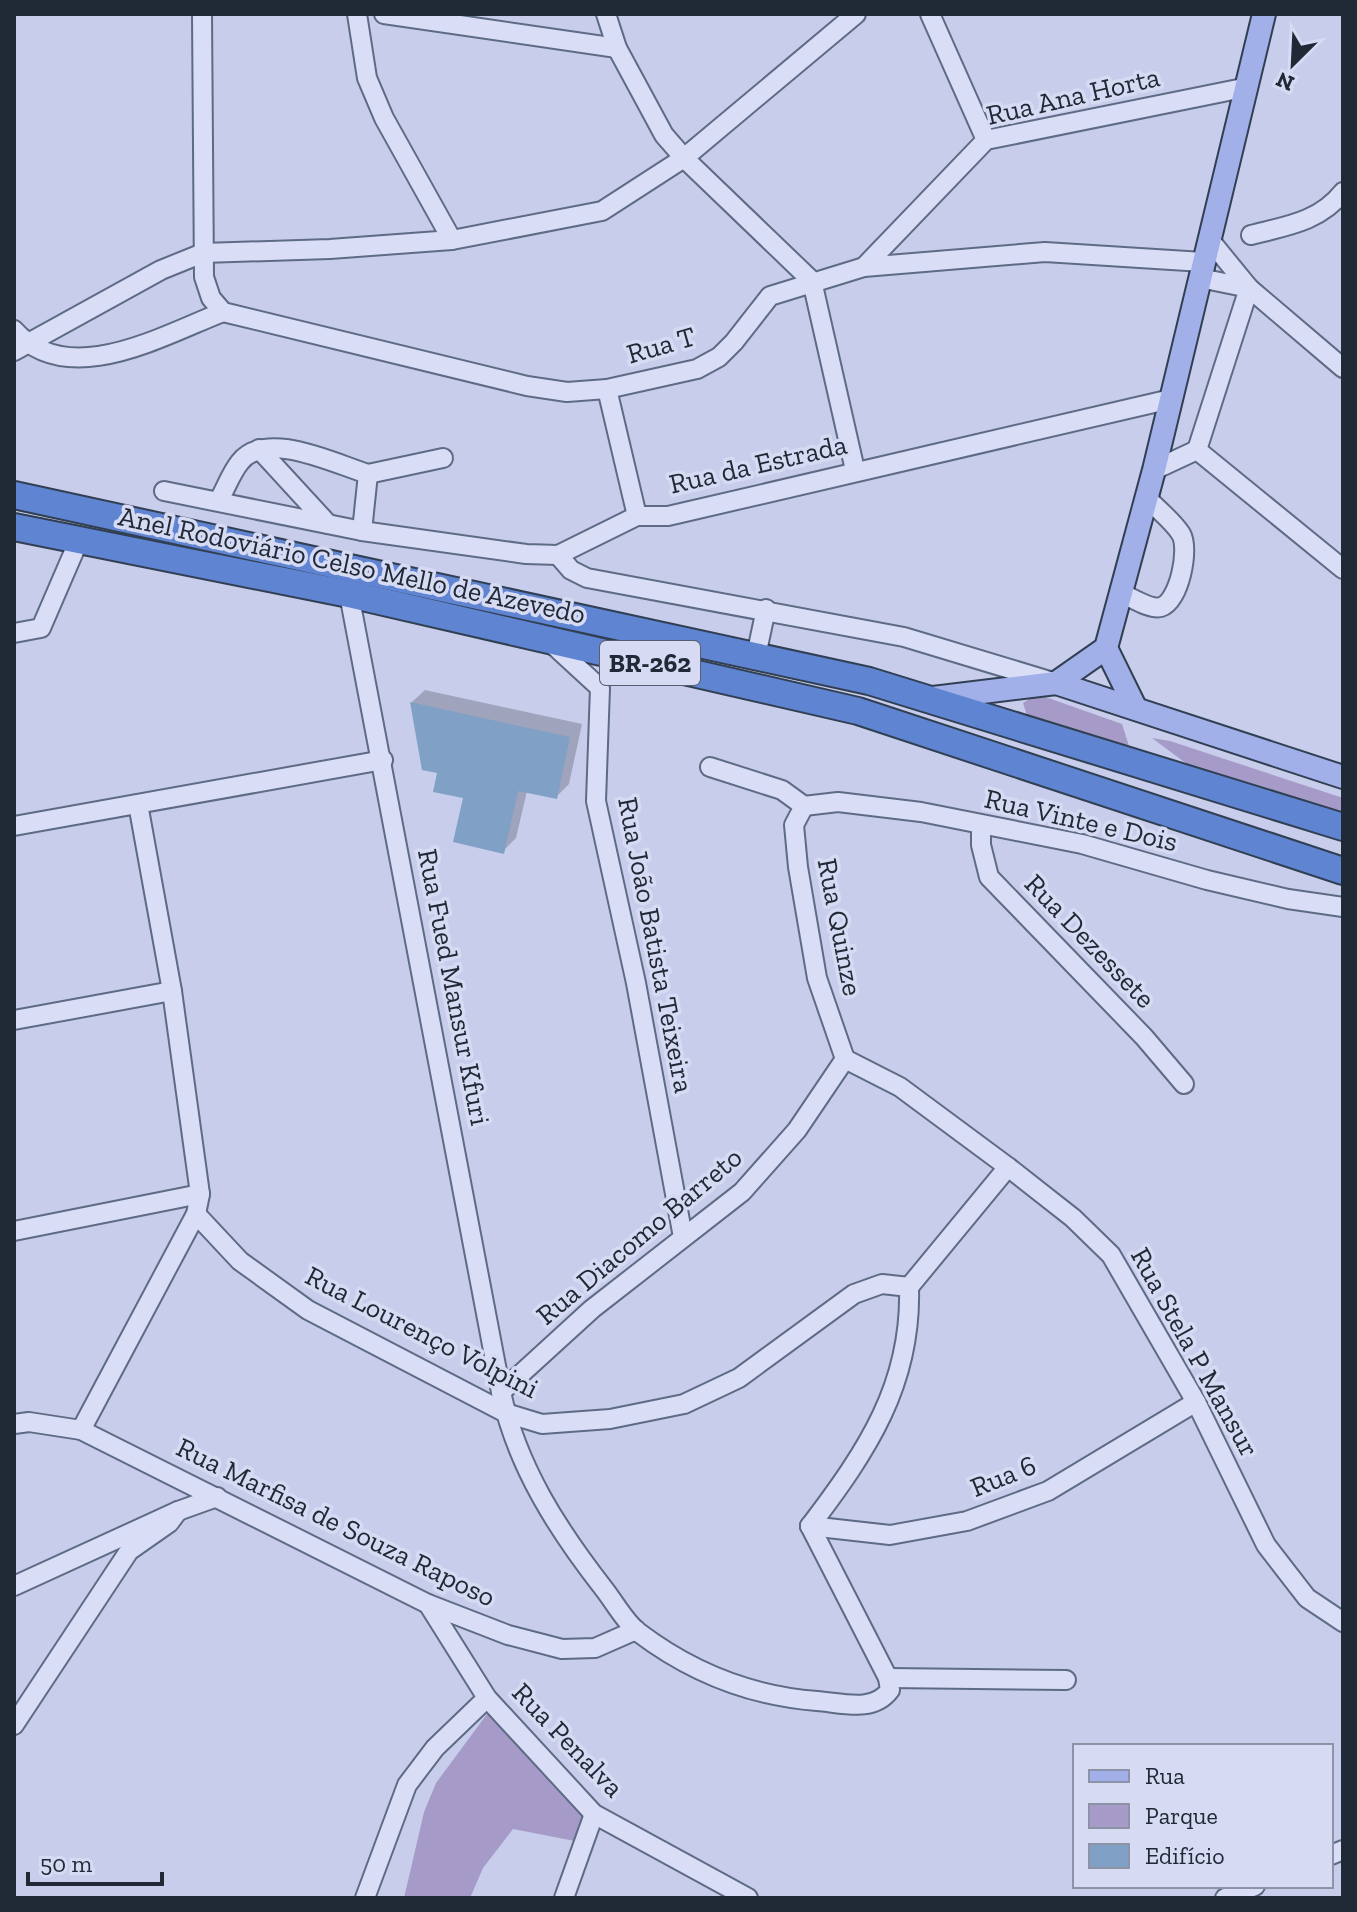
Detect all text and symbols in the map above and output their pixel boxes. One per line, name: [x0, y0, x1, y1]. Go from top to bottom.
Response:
north arrow: [1253, 24, 1333, 104]
street label: Rua Ana Horta: [983, 60, 1163, 132]
text: N: [1272, 66, 1298, 98]
street label: Rua T: [623, 320, 699, 370]
street label: Rua da Estrada: [666, 427, 851, 500]
street label: Anel Rodoviário Celso Mello de Azevedo: [115, 499, 589, 631]
road number: BR-262: [600, 641, 700, 685]
street label: Rua Vinte e Dois: [981, 782, 1181, 858]
street label: Rua João Batista Teixeira: [611, 794, 701, 1096]
street label: Rua Fued Mansur Kfuri: [411, 846, 497, 1128]
street label: Rua Quinze: [811, 856, 869, 998]
street label: Rua Dezessete: [1018, 867, 1162, 1015]
street label: Rua Diacomo Barreto: [530, 1140, 748, 1332]
street label: Rua Stela P Mansur: [1124, 1242, 1266, 1462]
street label: Rua Lourenço Volpini: [300, 1259, 544, 1405]
street label: Rua Marfisa de Souza Raposo: [171, 1430, 501, 1614]
street label: Rua 6: [965, 1448, 1041, 1504]
street label: Rua Penalva: [505, 1676, 631, 1804]
legend: [1073, 1744, 1333, 1888]
text: Rua: [1145, 1761, 1185, 1790]
text: Parque: [1145, 1801, 1218, 1830]
scale bar: [28, 1836, 162, 1886]
text: Edifício: [1145, 1841, 1225, 1870]
text: 50 m: [40, 1849, 93, 1878]

